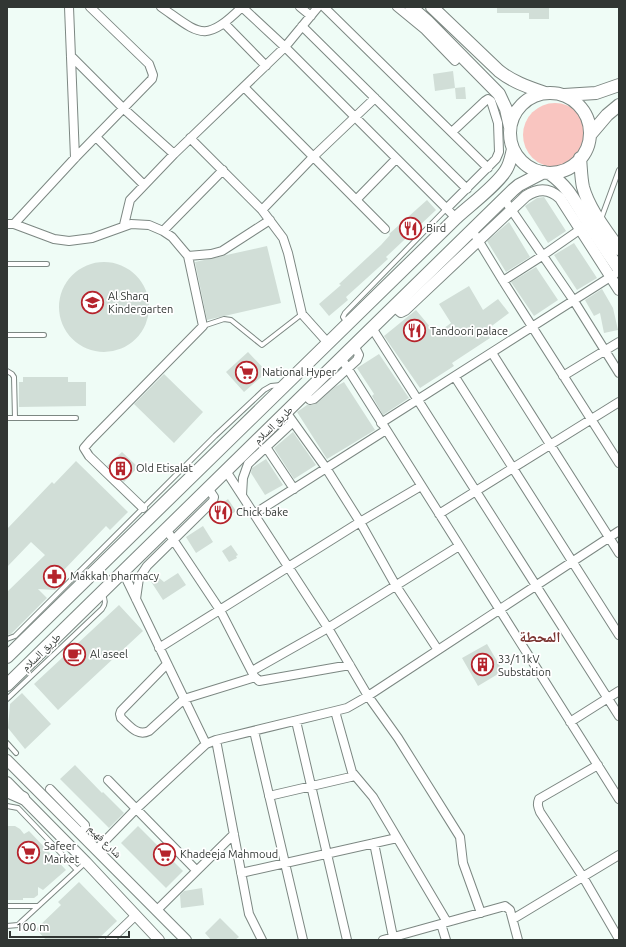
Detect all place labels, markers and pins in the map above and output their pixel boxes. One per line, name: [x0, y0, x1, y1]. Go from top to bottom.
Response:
restaurant icon: Bird: [397, 215, 423, 241]
place label: Bird: [426, 222, 446, 234]
school or university icon: Al Sharq Kindergarten: [80, 289, 106, 315]
place label: Al Sharq Kindergarten: [108, 290, 173, 315]
restaurant icon: Tandoori palace: [401, 318, 427, 344]
place label: Tandoori palace: [430, 325, 508, 337]
supermarket icon: National Hyper: [233, 359, 259, 385]
place label: National Hyper: [262, 366, 337, 378]
building icon: Old Etisalat: [108, 455, 134, 481]
place label: Old Etisalat: [136, 462, 194, 474]
restaurant icon: Chick bake: [207, 499, 233, 525]
place label: Chick bake: [236, 506, 288, 518]
pharmacy icon: Makkah pharmacy: [41, 563, 67, 589]
place label: Makkah pharmacy: [70, 570, 160, 582]
cafe icon: Al aseel: [62, 641, 88, 667]
place label: Al aseel: [90, 648, 128, 660]
building icon: 33/11kV Substation: [469, 652, 495, 678]
place label: 33/11kV Substation: [498, 653, 551, 678]
supermarket icon: Safeer Market: [15, 839, 41, 865]
place label: Safeer Market: [44, 840, 80, 865]
supermarket icon: Khadeeja Mahmoud: [152, 841, 178, 867]
place label: Khadeeja Mahmoud: [180, 848, 278, 860]

